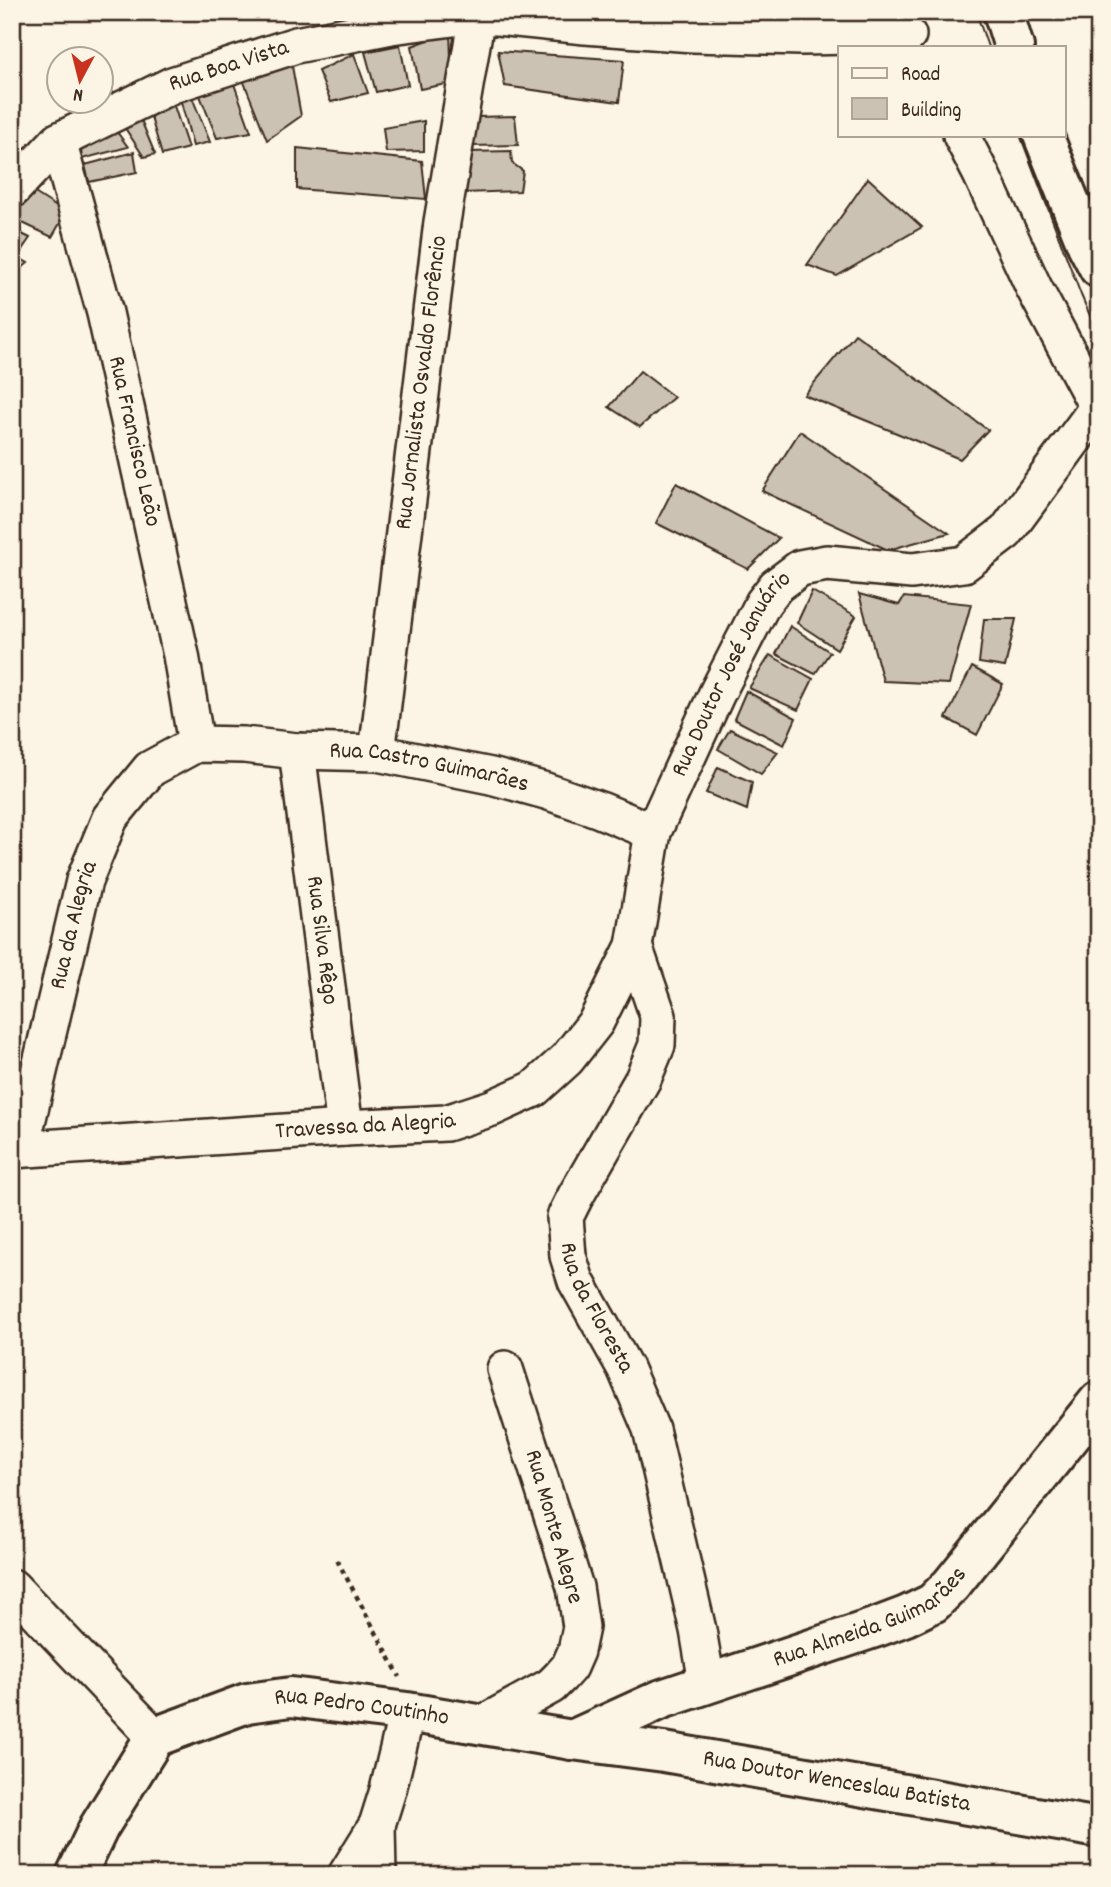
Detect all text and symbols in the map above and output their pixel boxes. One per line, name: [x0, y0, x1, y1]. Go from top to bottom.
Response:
street label: Rua Boa Vista: [165, 31, 294, 102]
north arrow: [46, 46, 116, 116]
legend: [838, 46, 1066, 136]
text: Road: [901, 61, 940, 91]
text: N: [72, 79, 85, 107]
text: Building: [901, 97, 961, 127]
street label: Rua Jornalista Osvaldo Florêncio: [387, 234, 457, 532]
street label: Rua Francisco Leão: [98, 353, 169, 530]
street label: Rua Doutor José Januário: [663, 563, 799, 783]
street label: Rua Castro Guimarães: [329, 735, 532, 802]
street label: Rua da Alegria: [42, 855, 108, 993]
street label: Rua Silva Rêgo: [296, 874, 346, 1007]
street label: Travessa da Alegria: [274, 1104, 461, 1150]
street label: Rua da Floresta: [550, 1241, 642, 1381]
street label: Rua Monte Alegre: [515, 1446, 591, 1608]
street label: Rua Almeida Guimarães: [769, 1560, 976, 1678]
street label: Rua Pedro Coutinho: [272, 1680, 451, 1736]
street label: Rua Doutor Wenceslau Batista: [700, 1742, 974, 1822]

